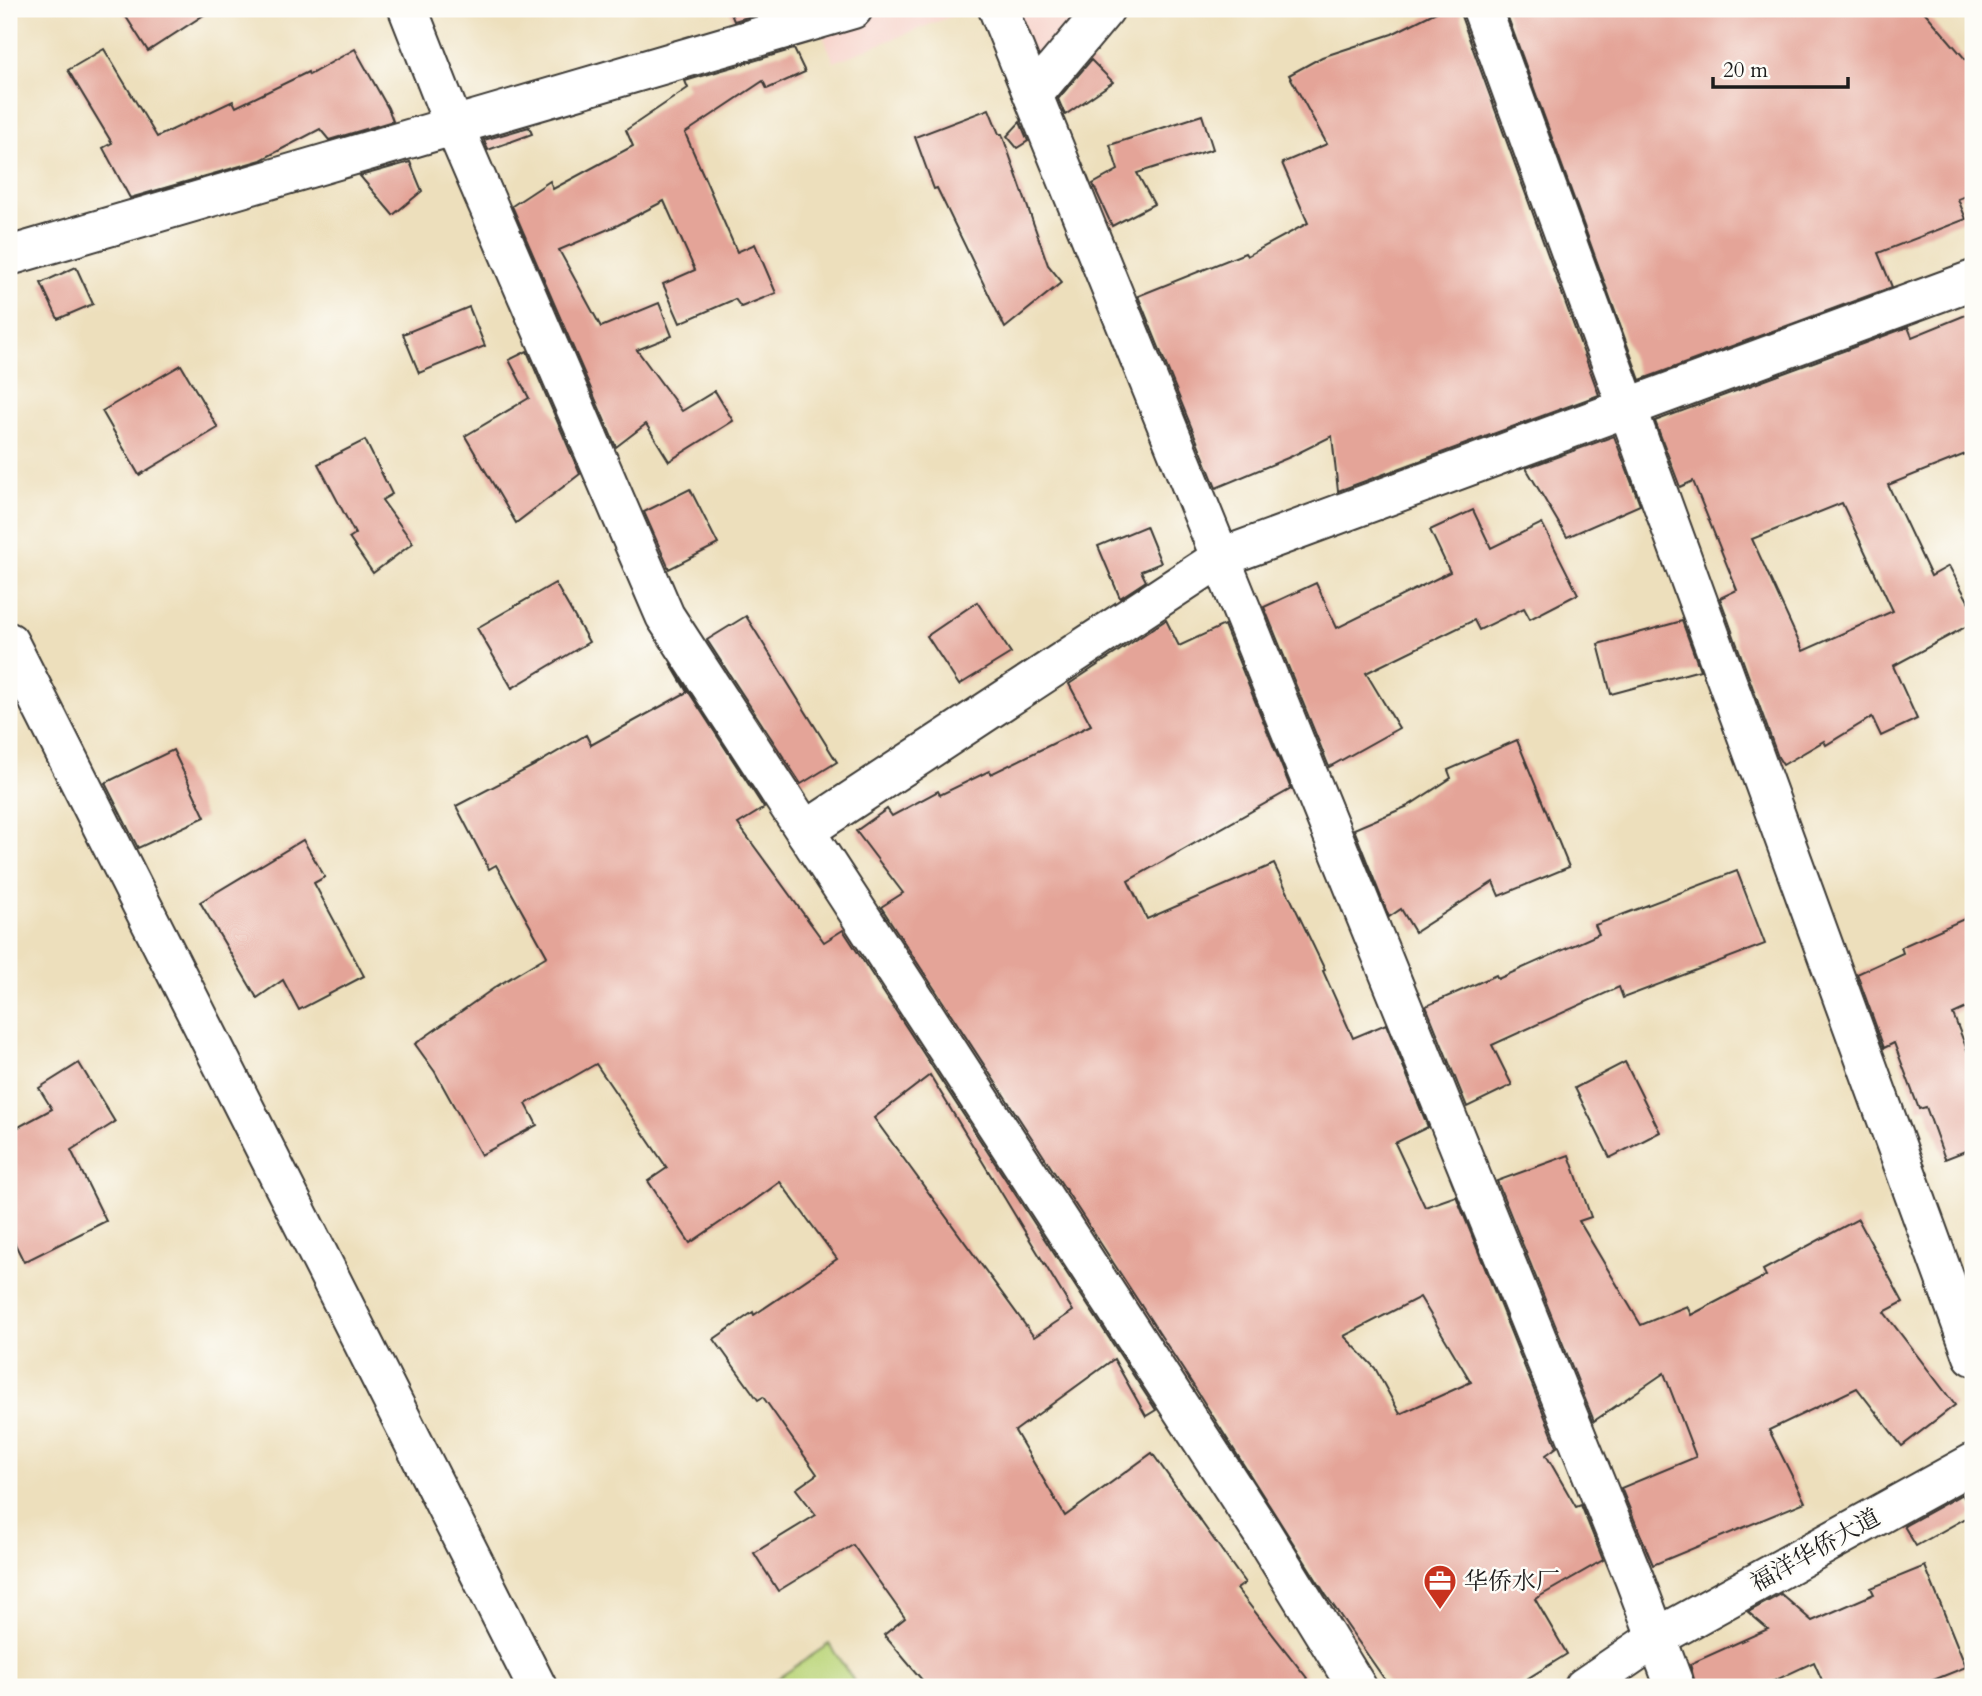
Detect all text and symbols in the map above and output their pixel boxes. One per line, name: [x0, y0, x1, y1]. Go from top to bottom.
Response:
scale bar: [1713, 46, 1847, 90]
text: 20 m: [1723, 56, 1768, 85]
street label: 福洋华侨大道: [1744, 1501, 1886, 1600]
office icon: 华侨水厂: [1421, 1562, 1459, 1611]
place label: 华侨水厂: [1464, 1565, 1560, 1598]

